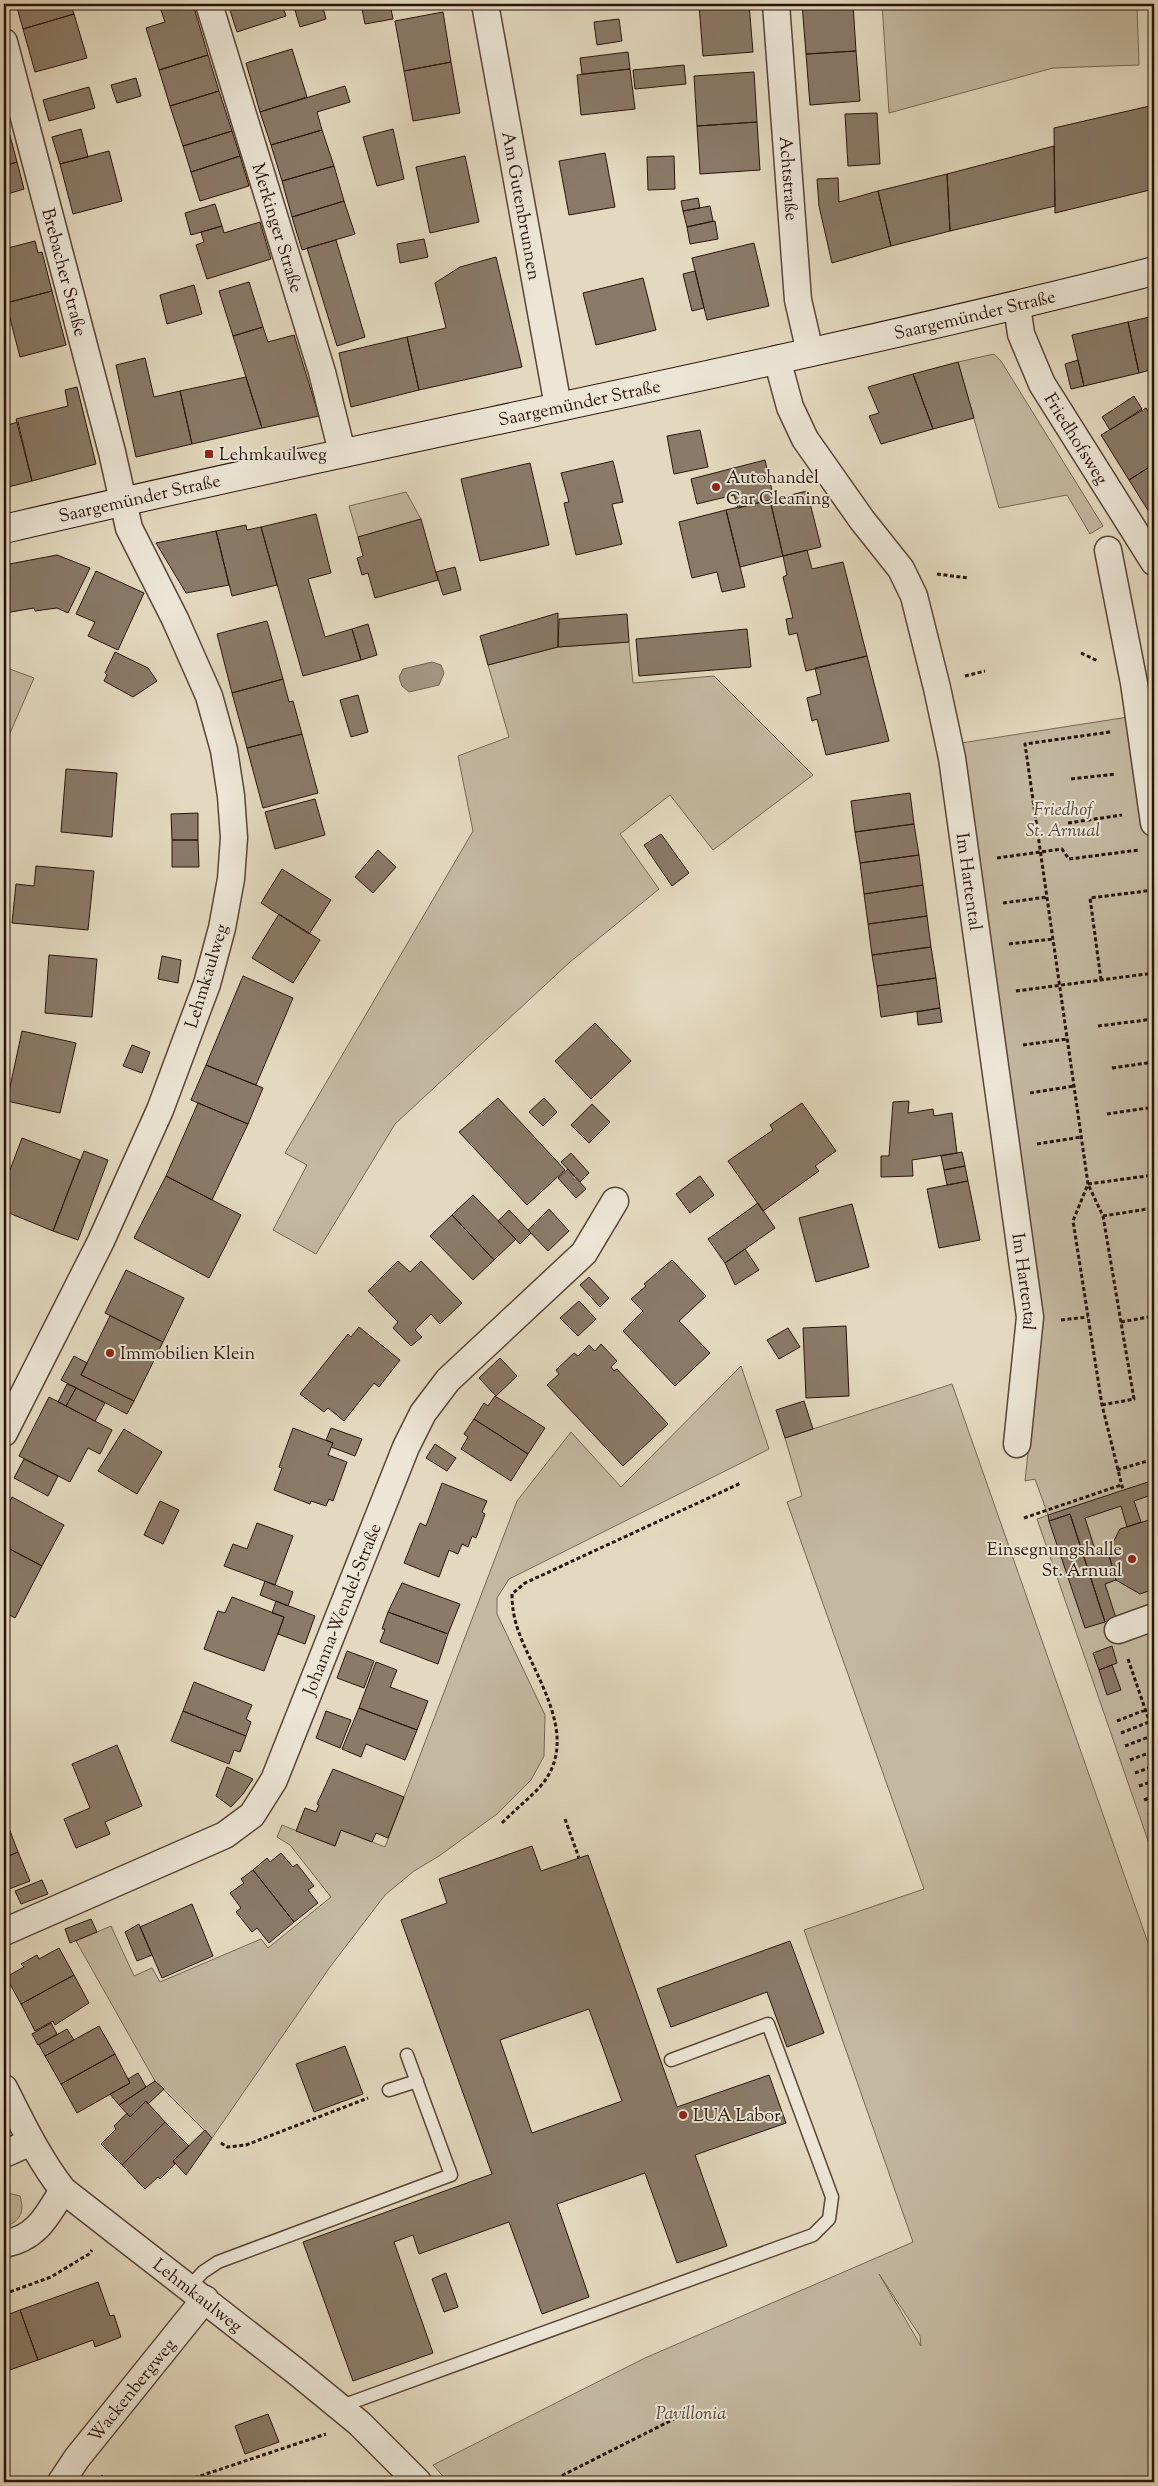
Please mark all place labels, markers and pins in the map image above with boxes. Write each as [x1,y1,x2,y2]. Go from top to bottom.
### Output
place label: Lehmkaulweg [219,443,327,469]
marker: Lehmkaulweg [203,448,215,460]
place label: Autohandel Car Cleaning [726,466,830,513]
marker: Autohandel Car Cleaning [710,481,722,493]
place label: Immobilien Klein [120,1342,255,1368]
marker: Immobilien Klein [104,1347,116,1359]
place label: Einsegnungshalle St. Arnual [987,1538,1122,1585]
marker: Einsegnungshalle St. Arnual [1126,1553,1138,1565]
place label: LUA Labor [693,2104,781,2130]
marker: LUA Labor [677,2109,689,2121]

